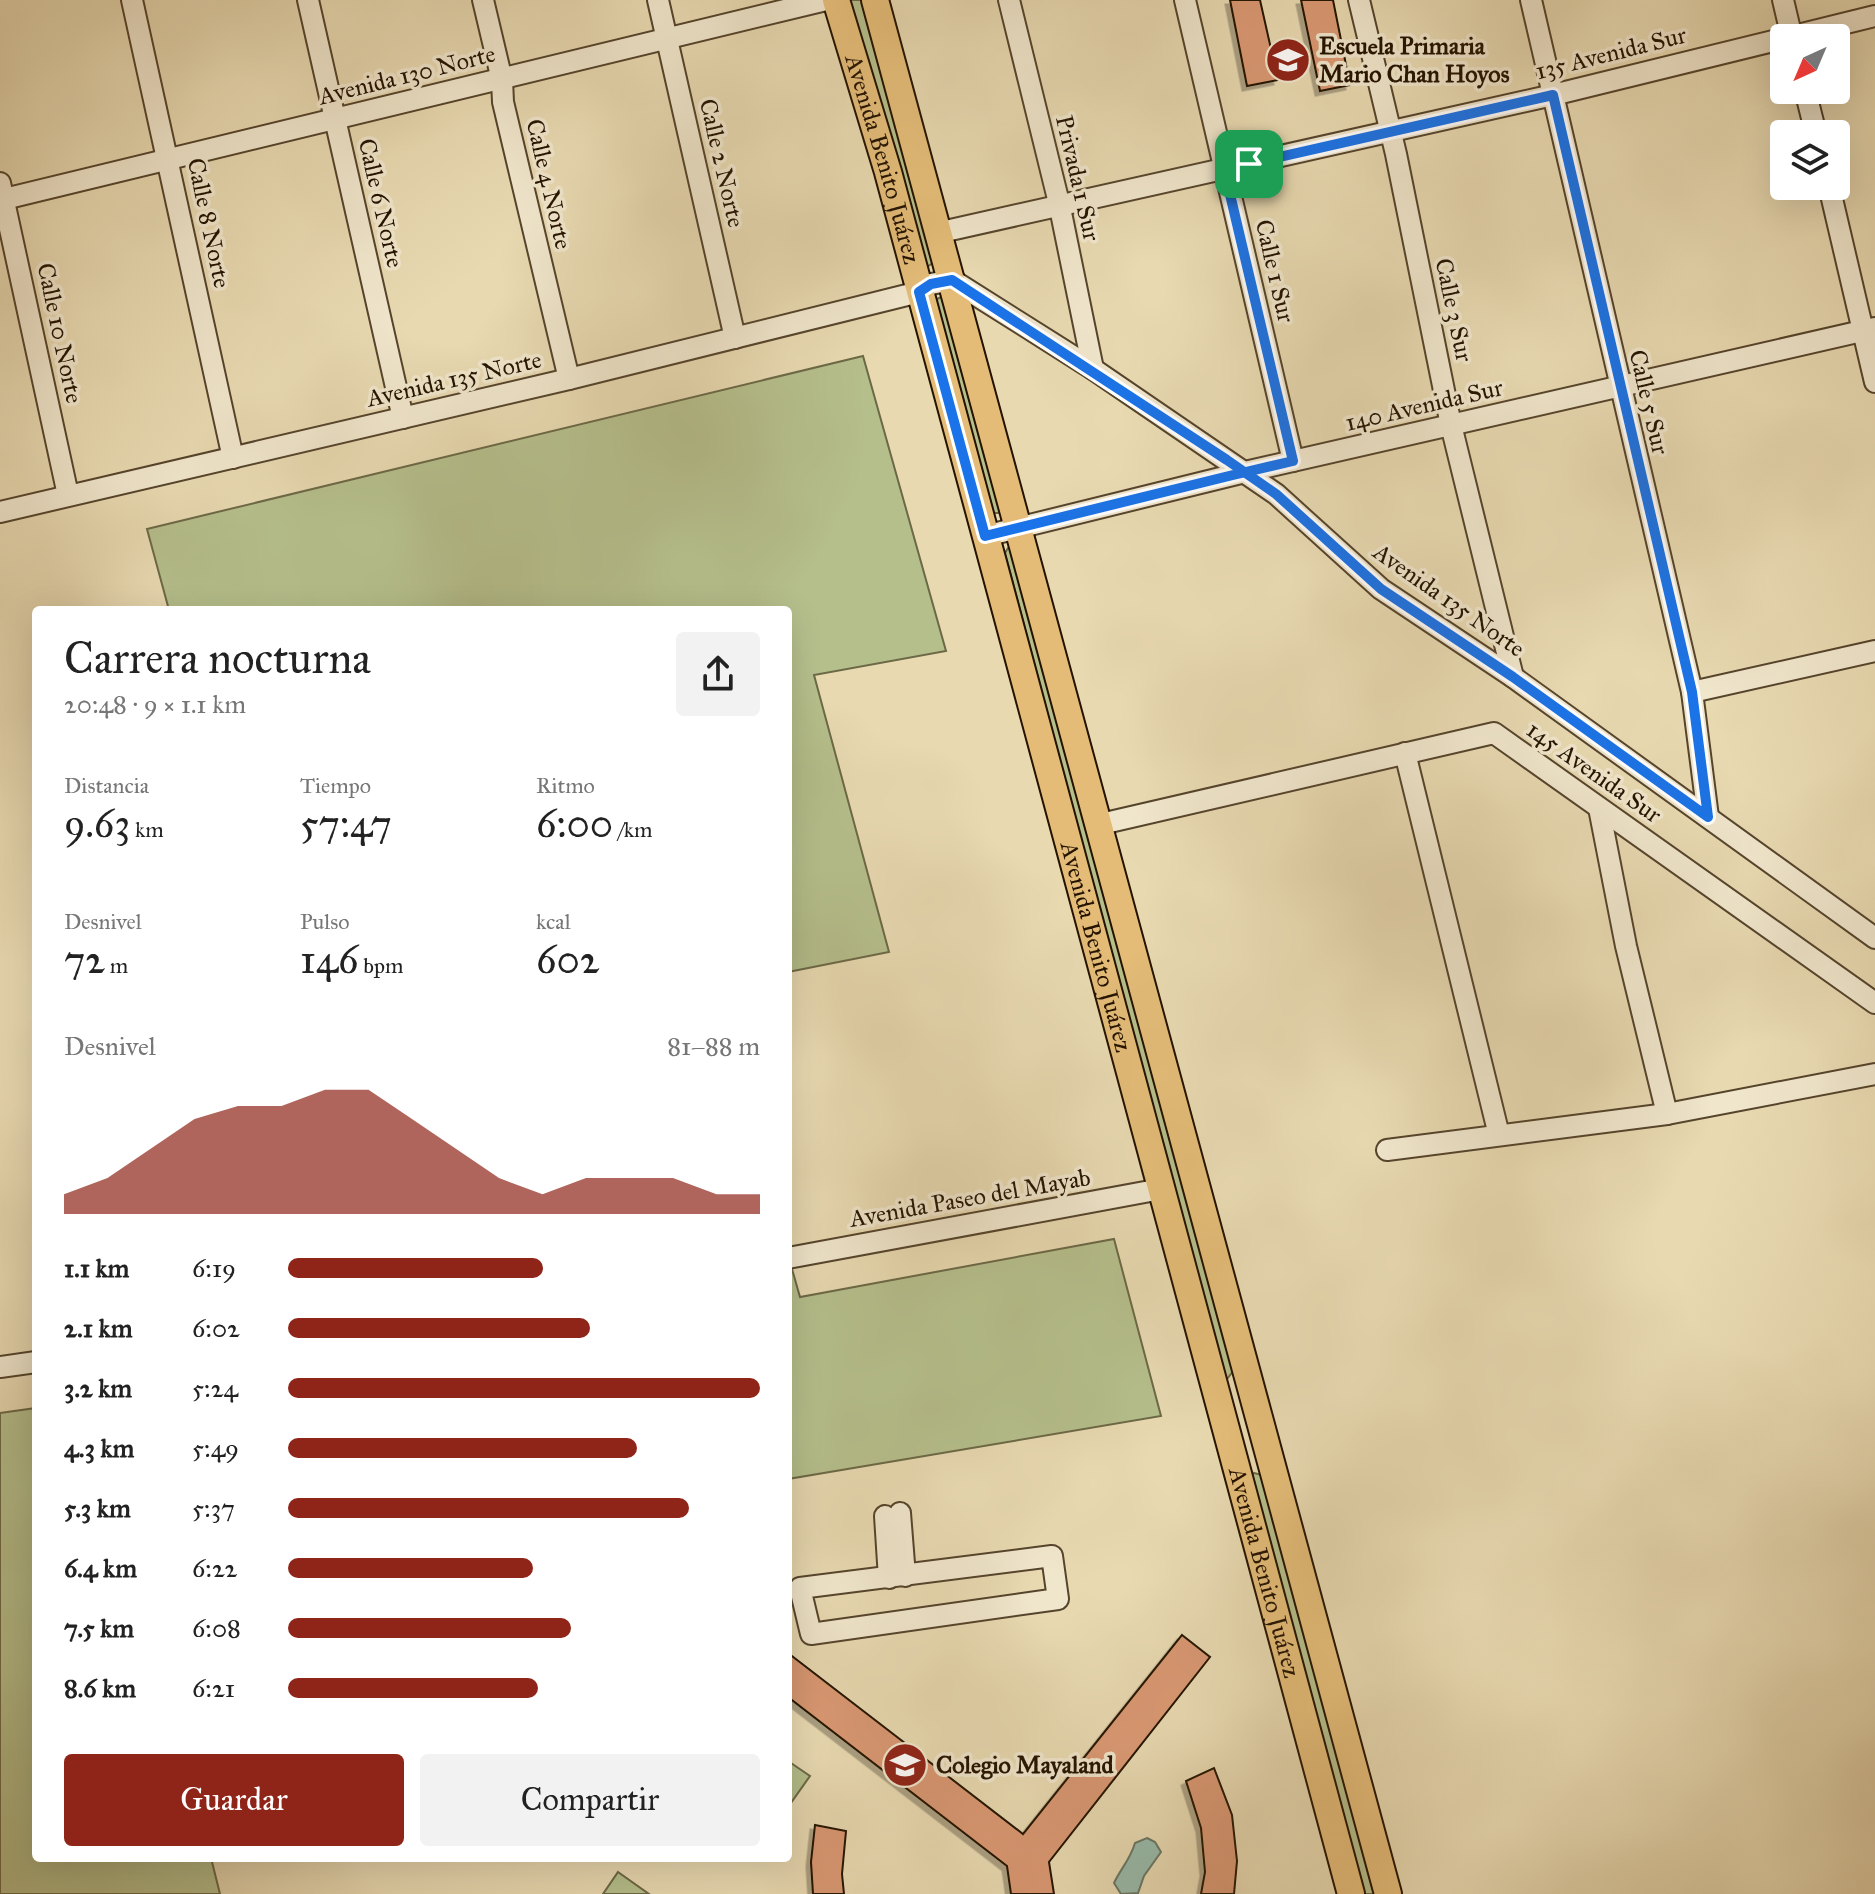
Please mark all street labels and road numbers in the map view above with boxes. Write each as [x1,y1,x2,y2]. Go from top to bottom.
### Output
street label: 135 Avenida Sur [1533,20,1689,86]
street label: Avenida 130 Norte [315,39,498,112]
street label: Avenida Benito Juárez [838,50,927,267]
street label: Calle 2 Norte [693,96,751,230]
street label: Privada 1 Sur [1049,112,1107,244]
street label: Calle 4 Norte [519,116,579,252]
street label: Calle 6 Norte [352,135,410,271]
street label: Calle 8 Norte [181,155,237,291]
street label: Calle 1 Sur [1249,217,1301,325]
street label: Calle 3 Sur [1428,256,1480,364]
street label: Calle 10 Norte [30,260,90,406]
street label: Avenida 135 Norte [363,344,544,414]
street label: Calle 5 Sur [1622,347,1676,457]
street label: 140 Avenida Sur [1342,372,1506,438]
street label: Avenida 135 Norte [1367,536,1531,663]
street label: 145 Avenida Sur [1521,714,1667,830]
street label: Avenida Benito Juárez [1053,837,1139,1055]
street label: Avenida Paseo del Mayab [846,1162,1093,1234]
street label: Avenida Benito Juárez [1222,1463,1307,1681]

